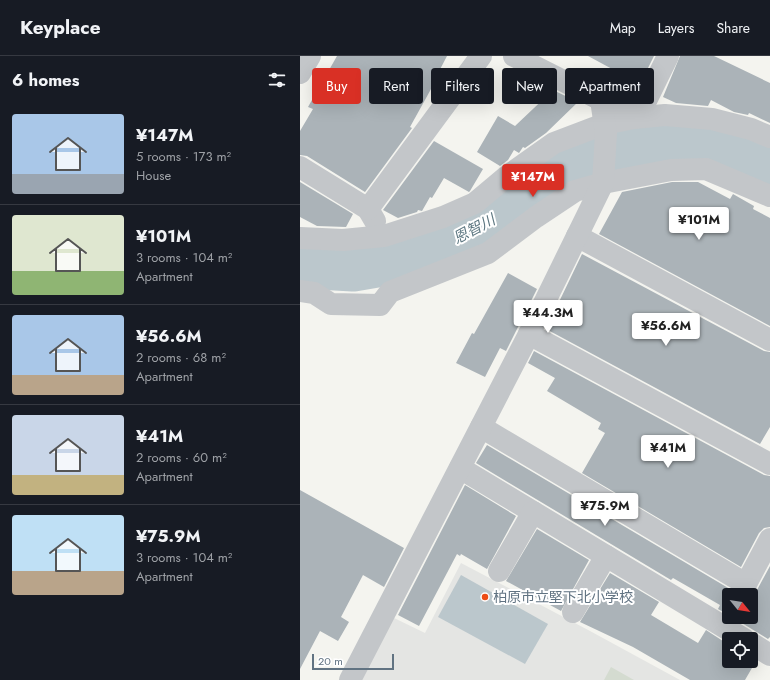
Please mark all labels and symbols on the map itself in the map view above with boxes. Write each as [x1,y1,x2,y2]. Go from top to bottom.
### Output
pin: ¥147M [505,164,561,198]
pin: ¥101M [671,207,727,241]
water label: 恩智川 [449,208,501,249]
pin: ¥44.3M [515,300,581,334]
pin: ¥56.6M [633,313,699,347]
pin: ¥41M [644,435,692,469]
pin: ¥75.9M [572,493,638,527]
place label: 柏原市立堅下北小学校 [493,587,633,607]
north arrow [722,588,758,624]
marker: 柏原市立堅下北小学校 [480,592,490,602]
scale bar [312,652,394,671]

